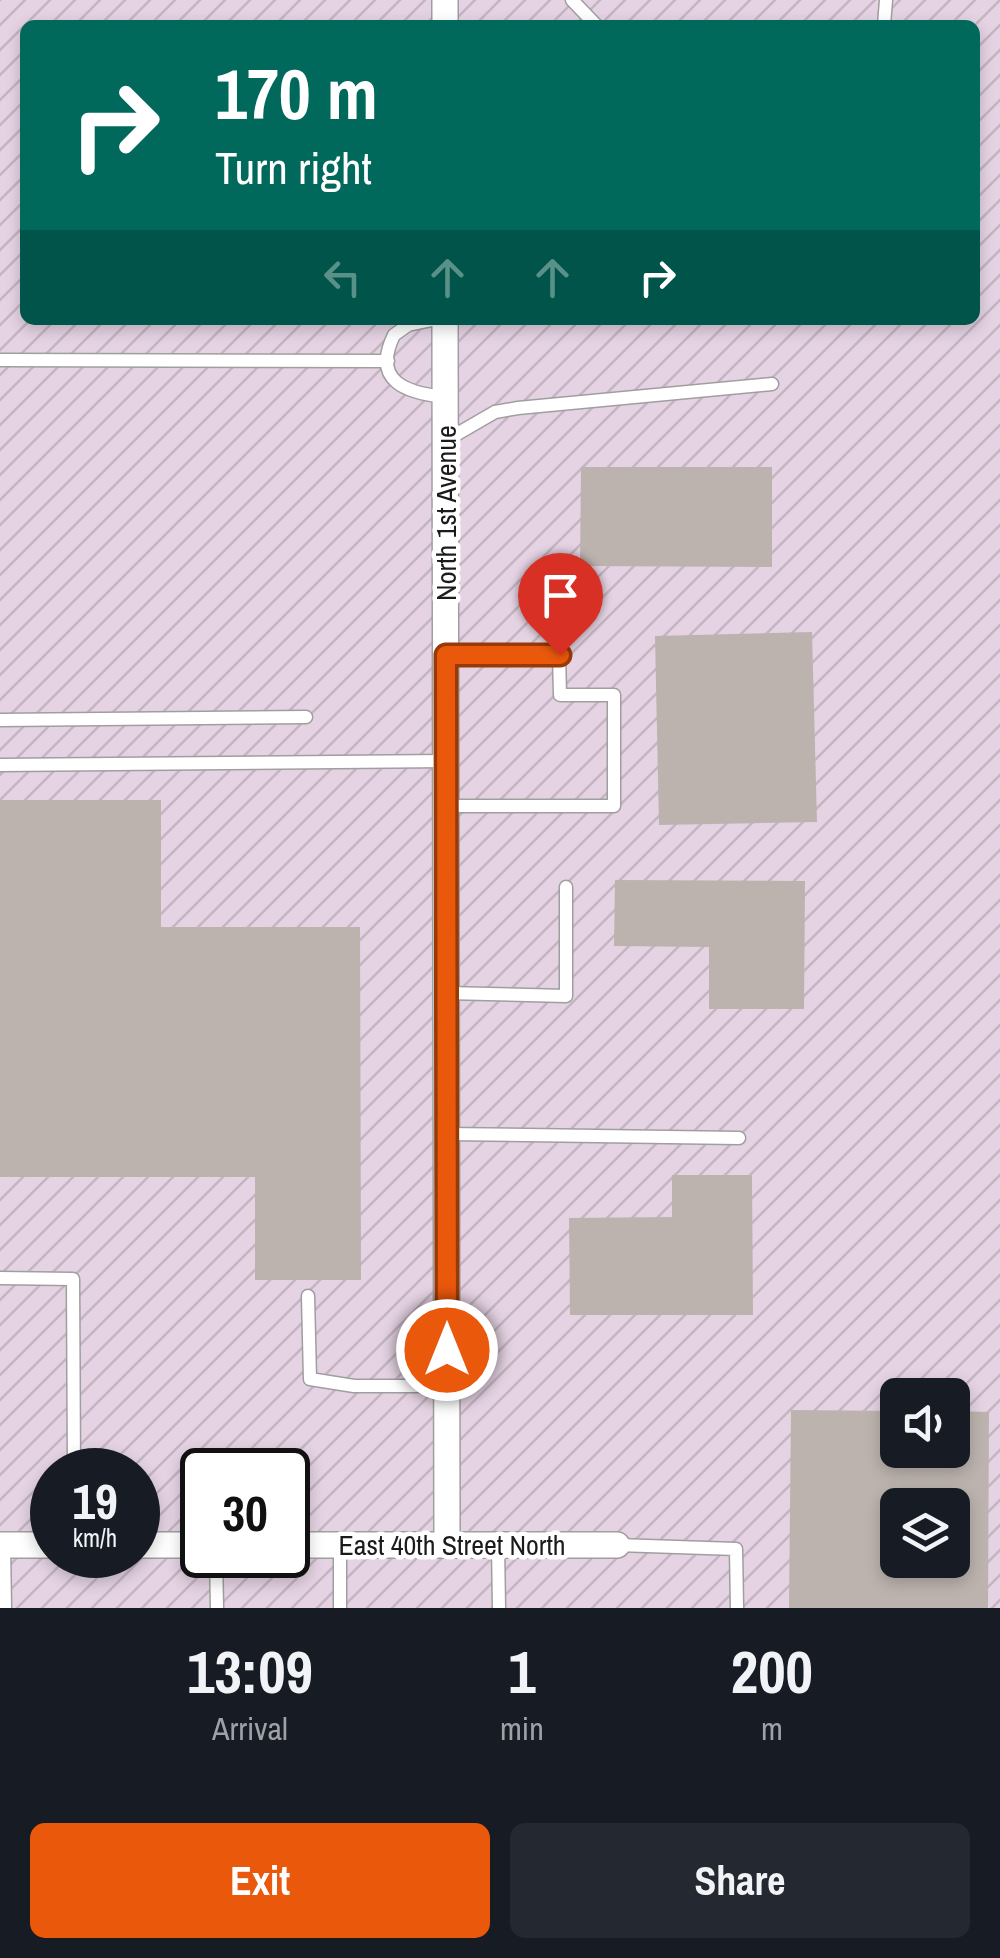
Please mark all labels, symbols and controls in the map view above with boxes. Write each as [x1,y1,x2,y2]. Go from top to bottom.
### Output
text: 170 m [215,47,378,141]
icon: right [50,60,180,190]
text: Turn right [215,137,372,198]
icon: left [315,250,370,305]
icon: ahead [420,250,475,305]
icon: ahead [525,250,580,305]
icon: right [630,250,685,305]
street label: North 1st Avenue [427,425,465,601]
pin [518,553,603,656]
icon: arrive [533,568,588,623]
position arrow [395,1298,499,1402]
map controls [880,1378,970,1578]
button: sound [880,1378,970,1468]
speed limit sign: 30 [180,1448,310,1578]
text: 19 [72,1467,118,1535]
button: layers [880,1488,970,1578]
text: km/h [73,1521,117,1555]
street label: East 40th Street North [338,1526,566,1564]
text: 13:09 [187,1631,313,1712]
text: 1 [508,1631,536,1712]
text: 200 [731,1631,813,1712]
text: Arrival [212,1707,288,1750]
text: min [500,1707,544,1750]
text: m [761,1707,783,1750]
button: Exit [30,1823,490,1938]
button: Share [510,1823,970,1938]

